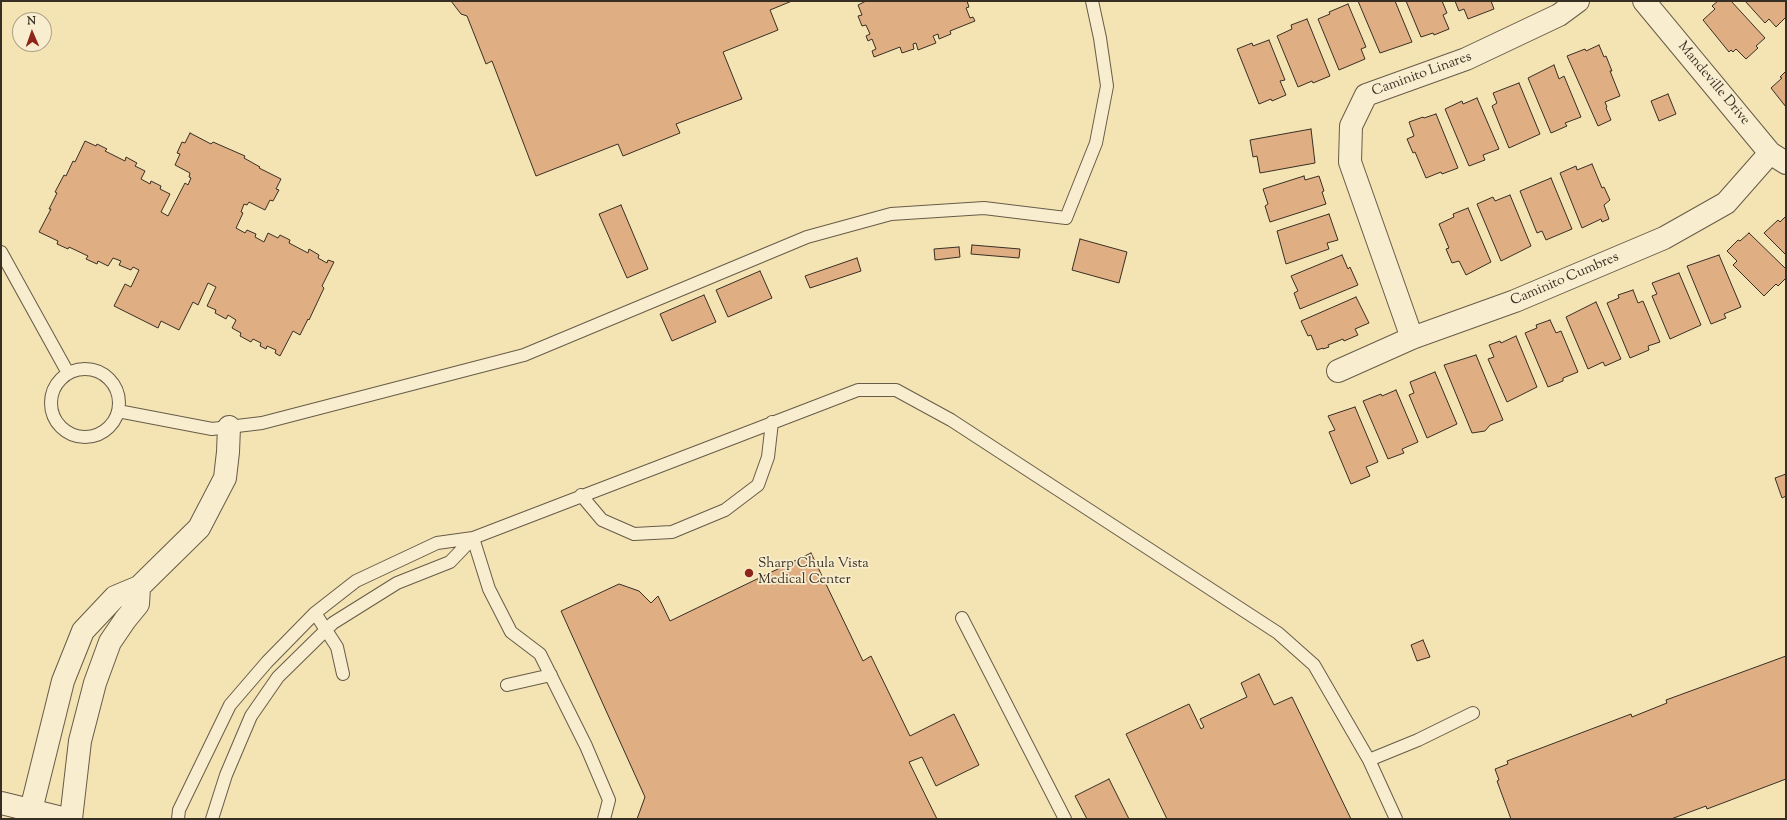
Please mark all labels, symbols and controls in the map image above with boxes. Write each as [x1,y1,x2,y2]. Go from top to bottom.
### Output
north arrow [12,12,52,52]
text: N [27,13,36,29]
street label: Mandeville Drive [1673,39,1753,129]
street label: Caminito Linares [1370,49,1474,101]
street label: Caminito Cumbres [1508,250,1622,310]
place label: Sharp Chula Vista Medical Center [758,557,869,590]
marker: Sharp Chula Vista Medical Center [743,567,755,579]

